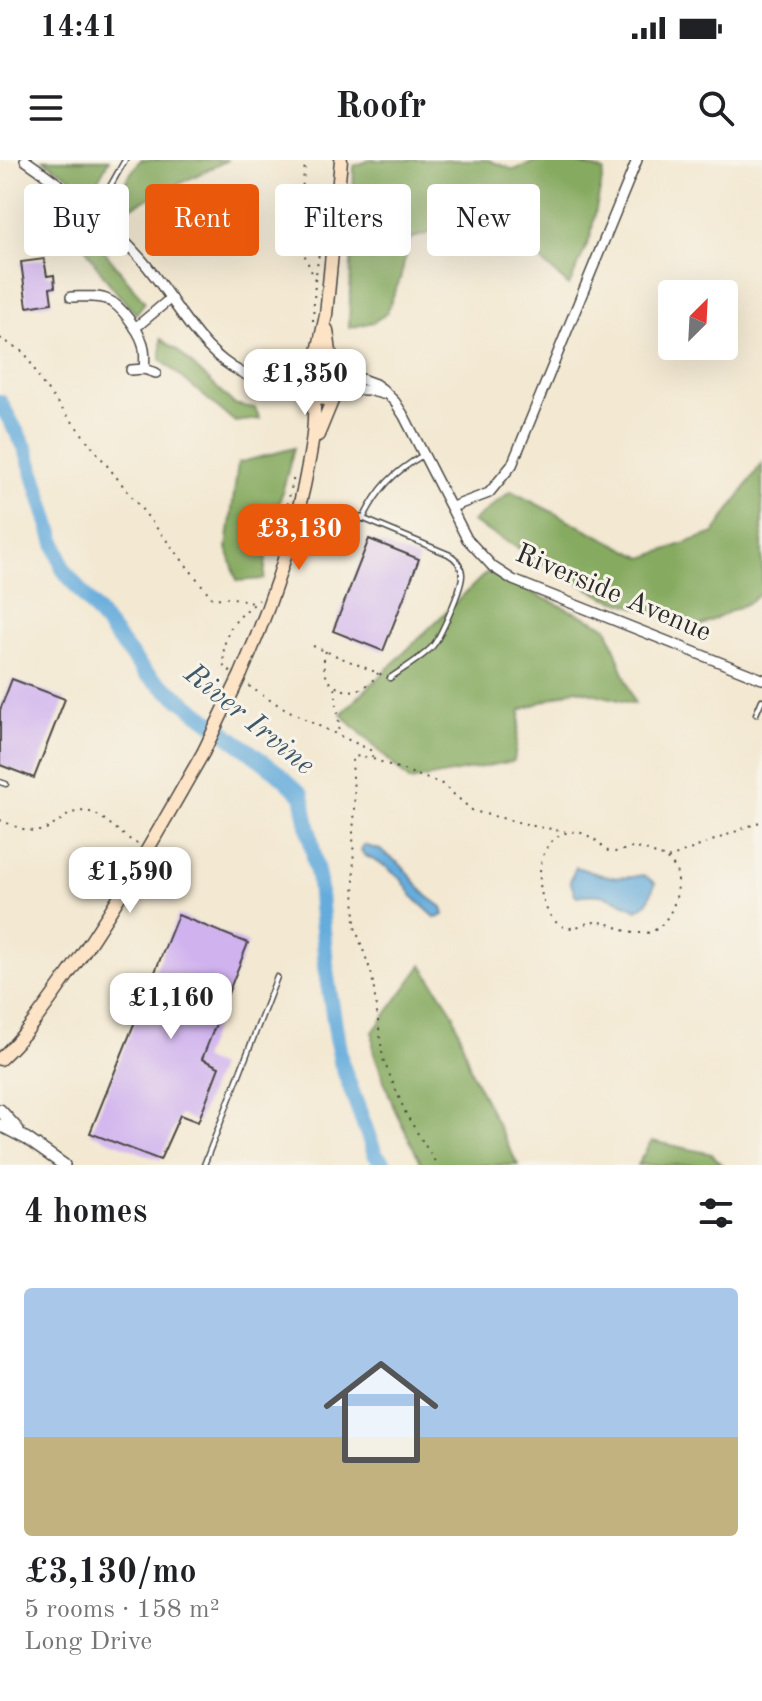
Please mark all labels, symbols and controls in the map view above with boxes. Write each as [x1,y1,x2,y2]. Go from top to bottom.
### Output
text: 14:41 [40,13,118,43]
icon: menu [24,86,68,130]
icon: search [694,86,738,130]
text: Roofr [336,90,426,126]
chip: Buy [24,184,129,256]
chip: Rent [145,184,259,256]
chip: Filters [275,184,411,256]
chip: New [427,184,540,256]
north arrow [658,280,738,360]
map controls [658,280,738,360]
pin: £1,350 [240,349,370,417]
text: £1,350 [262,362,348,388]
pin: £3,130 [234,504,364,572]
text: £3,130 [256,517,342,543]
street label: Riverside Avenue [511,540,715,648]
water label: River Irvine [177,658,320,781]
pin: £1,590 [65,847,195,915]
text: £1,590 [87,860,173,886]
pin: £1,160 [106,973,236,1041]
text: £1,160 [128,986,214,1012]
icon: filters [694,1191,738,1235]
text: 4 homes [24,1196,147,1230]
icon: home [309,1340,453,1484]
text: £3,130/mo [24,1556,197,1590]
text: 5 rooms · 158 m² [24,1597,220,1623]
text: Long Drive [24,1629,152,1655]

